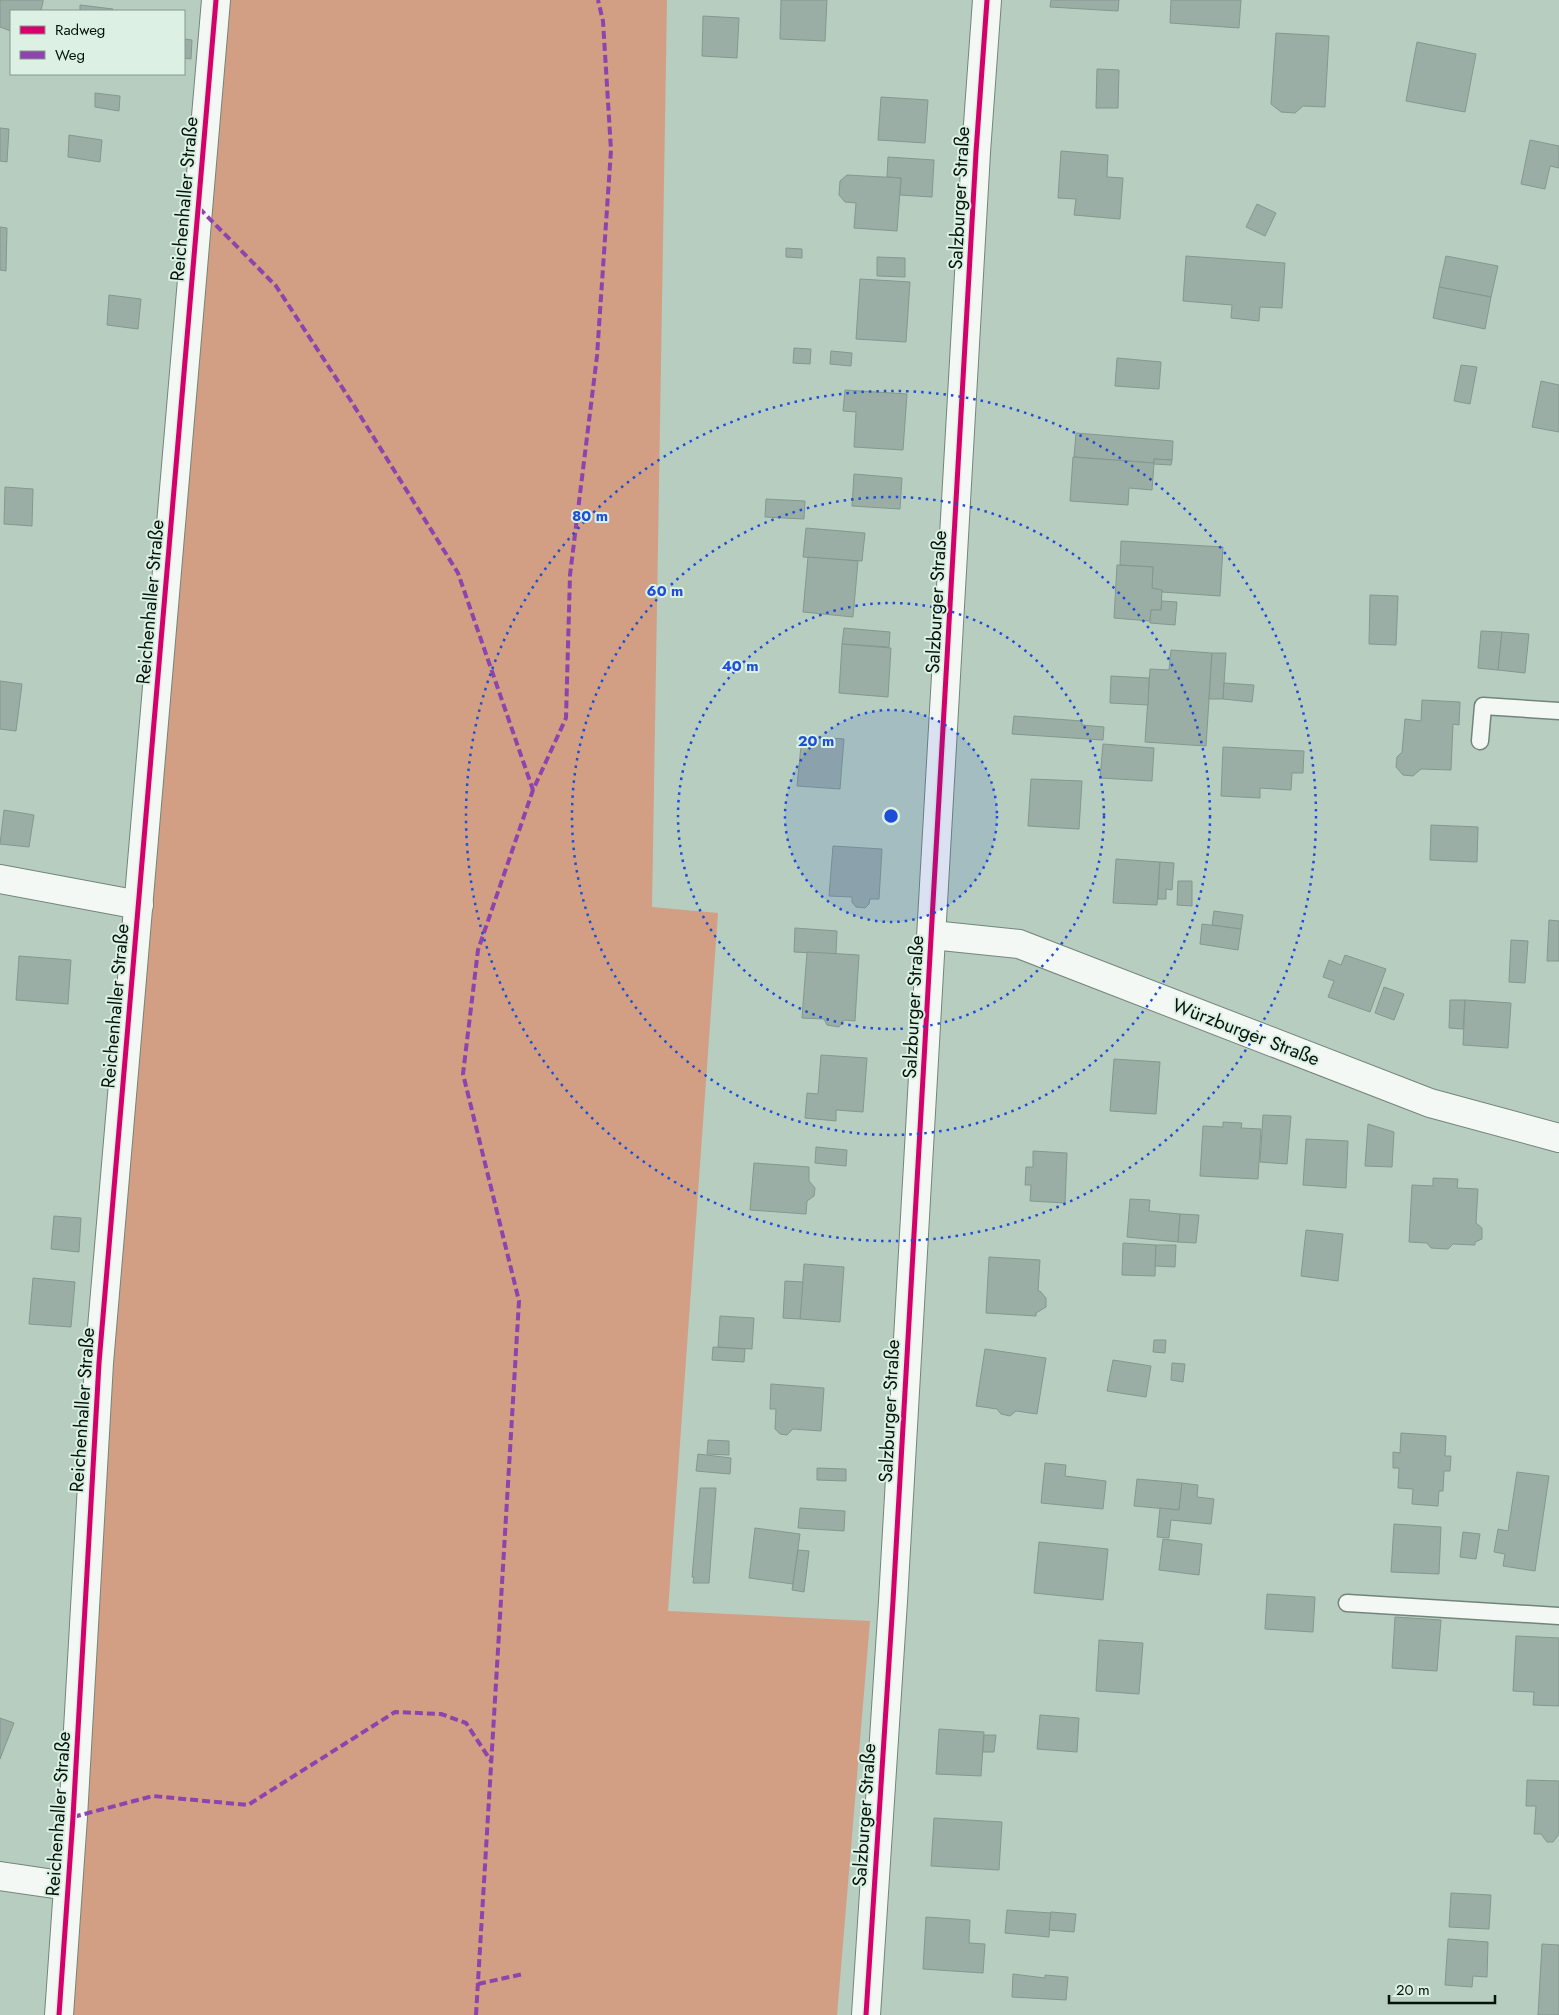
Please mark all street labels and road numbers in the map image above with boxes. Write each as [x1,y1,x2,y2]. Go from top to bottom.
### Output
street label: Reichenhaller Straße [163,115,205,282]
street label: Salzburger Straße [942,125,976,270]
street label: Reichenhaller Straße [129,518,171,685]
street label: Salzburger Straße [919,529,953,674]
street label: Reichenhaller Straße [94,922,136,1089]
street label: Salzburger Straße [896,934,930,1079]
street label: Würzburger Straße [1169,992,1324,1073]
street label: Reichenhaller Straße [63,1326,101,1493]
street label: Salzburger Straße [872,1338,906,1483]
street label: Reichenhaller Straße [39,1730,77,1897]
street label: Salzburger Straße [846,1742,882,1888]

